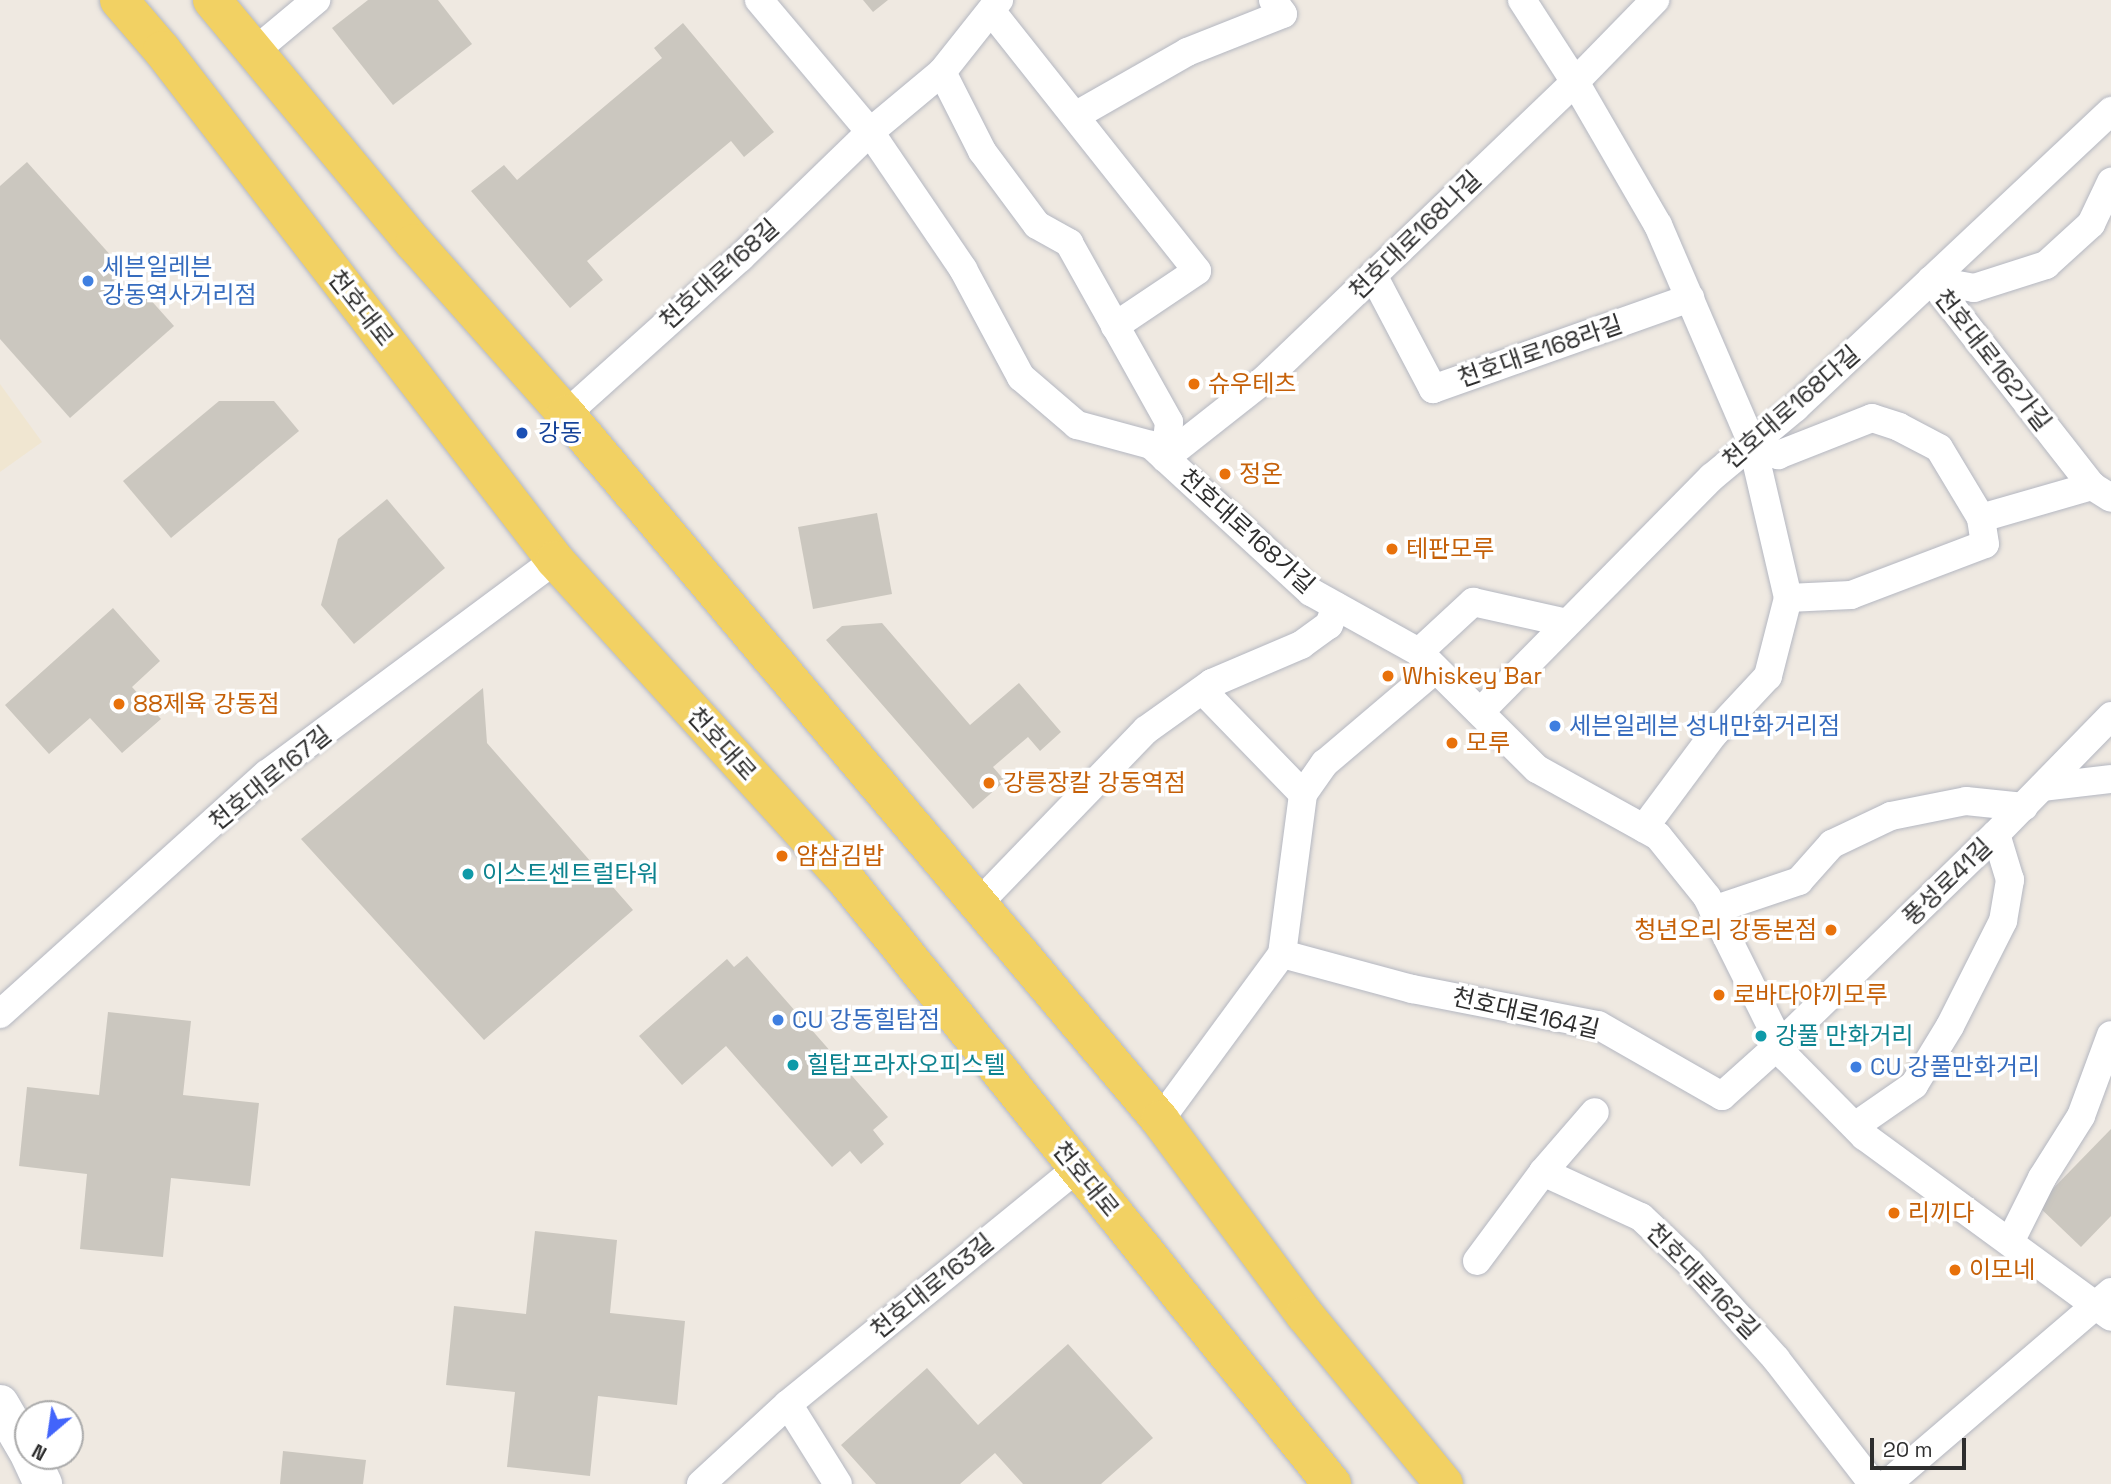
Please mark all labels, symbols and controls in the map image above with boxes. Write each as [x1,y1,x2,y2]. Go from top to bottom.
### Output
street label: 천호대로168나길 [1343,165,1487,305]
street label: 천호대로168길 [654,213,784,335]
place label: 세븐일레븐 강동역사거리점 [102,253,257,309]
street label: 천호대로 [322,264,400,352]
marker: 세븐일레븐 강동역사거리점 [80,273,96,289]
street label: 천호대로162가길 [1929,284,2057,436]
street label: 천호대로168라길 [1454,309,1626,393]
street label: 천호대로168다길 [1717,340,1865,474]
place label: 슈우테츠 [1208,370,1296,398]
marker: 슈우테츠 [1186,376,1202,392]
place label: 강동 [538,419,582,447]
marker: 강동 [512,423,532,443]
place label: 정온 [1239,460,1283,488]
street label: 천호대로168가길 [1173,463,1321,599]
marker: 정온 [1217,466,1233,482]
place label: 테판모루 [1406,535,1494,563]
marker: 테판모루 [1384,541,1400,557]
place label: Whiskey Bar [1402,662,1542,690]
marker: Whiskey Bar [1380,668,1396,684]
place label: 88제육 강동점 [133,690,279,718]
marker: 88제육 강동점 [111,696,127,712]
street label: 천호대로 [682,702,762,786]
place label: 세븐일레븐 성내만화거리점 [1569,712,1840,740]
marker: 세븐일레븐 성내만화거리점 [1547,718,1563,734]
street label: 천호대로167길 [203,720,337,836]
place label: 모루 [1466,729,1510,757]
marker: 모루 [1444,735,1460,751]
place label: 강릉장칼 강동역점 [1003,769,1186,797]
marker: 강릉장칼 강동역점 [981,775,997,791]
street label: 풍성로41길 [1896,832,1998,932]
place label: 얌삼김밥 [796,842,884,870]
marker: 얌삼김밥 [774,848,790,864]
place label: 이스트센트럴타워 [482,860,659,888]
marker: 이스트센트럴타워 [460,866,476,882]
place label: 청년오리 강동본점 [1634,916,1817,944]
marker: 청년오리 강동본점 [1823,922,1839,938]
place label: 로바다야끼모루 [1733,981,1888,1009]
street label: 천호대로164길 [1450,982,1602,1044]
marker: 로바다야끼모루 [1711,987,1727,1003]
place label: CU 강동힐탑점 [792,1006,940,1034]
marker: CU 강동힐탑점 [770,1012,786,1028]
place label: 강풀 만화거리 [1775,1022,1914,1050]
marker: 강풀 만화거리 [1753,1028,1769,1044]
place label: 힐탑프라자오피스텔 [807,1051,1006,1079]
place label: CU 강풀만화거리 [1870,1053,2040,1081]
marker: 힐탑프라자오피스텔 [785,1057,801,1073]
marker: CU 강풀만화거리 [1848,1059,1864,1075]
street label: 천호대로 [1047,1136,1125,1222]
place label: 리끼다 [1908,1199,1974,1227]
marker: 리끼다 [1886,1205,1902,1221]
street label: 천호대로162길 [1641,1217,1765,1345]
street label: 천호대로163길 [865,1228,999,1344]
place label: 이모네 [1969,1256,2035,1284]
marker: 이모네 [1947,1262,1963,1278]
north arrow [14,1400,84,1470]
scale bar [1873,1424,1969,1468]
text: 20 m [1883,1436,1933,1463]
text: N [28,1438,51,1466]

